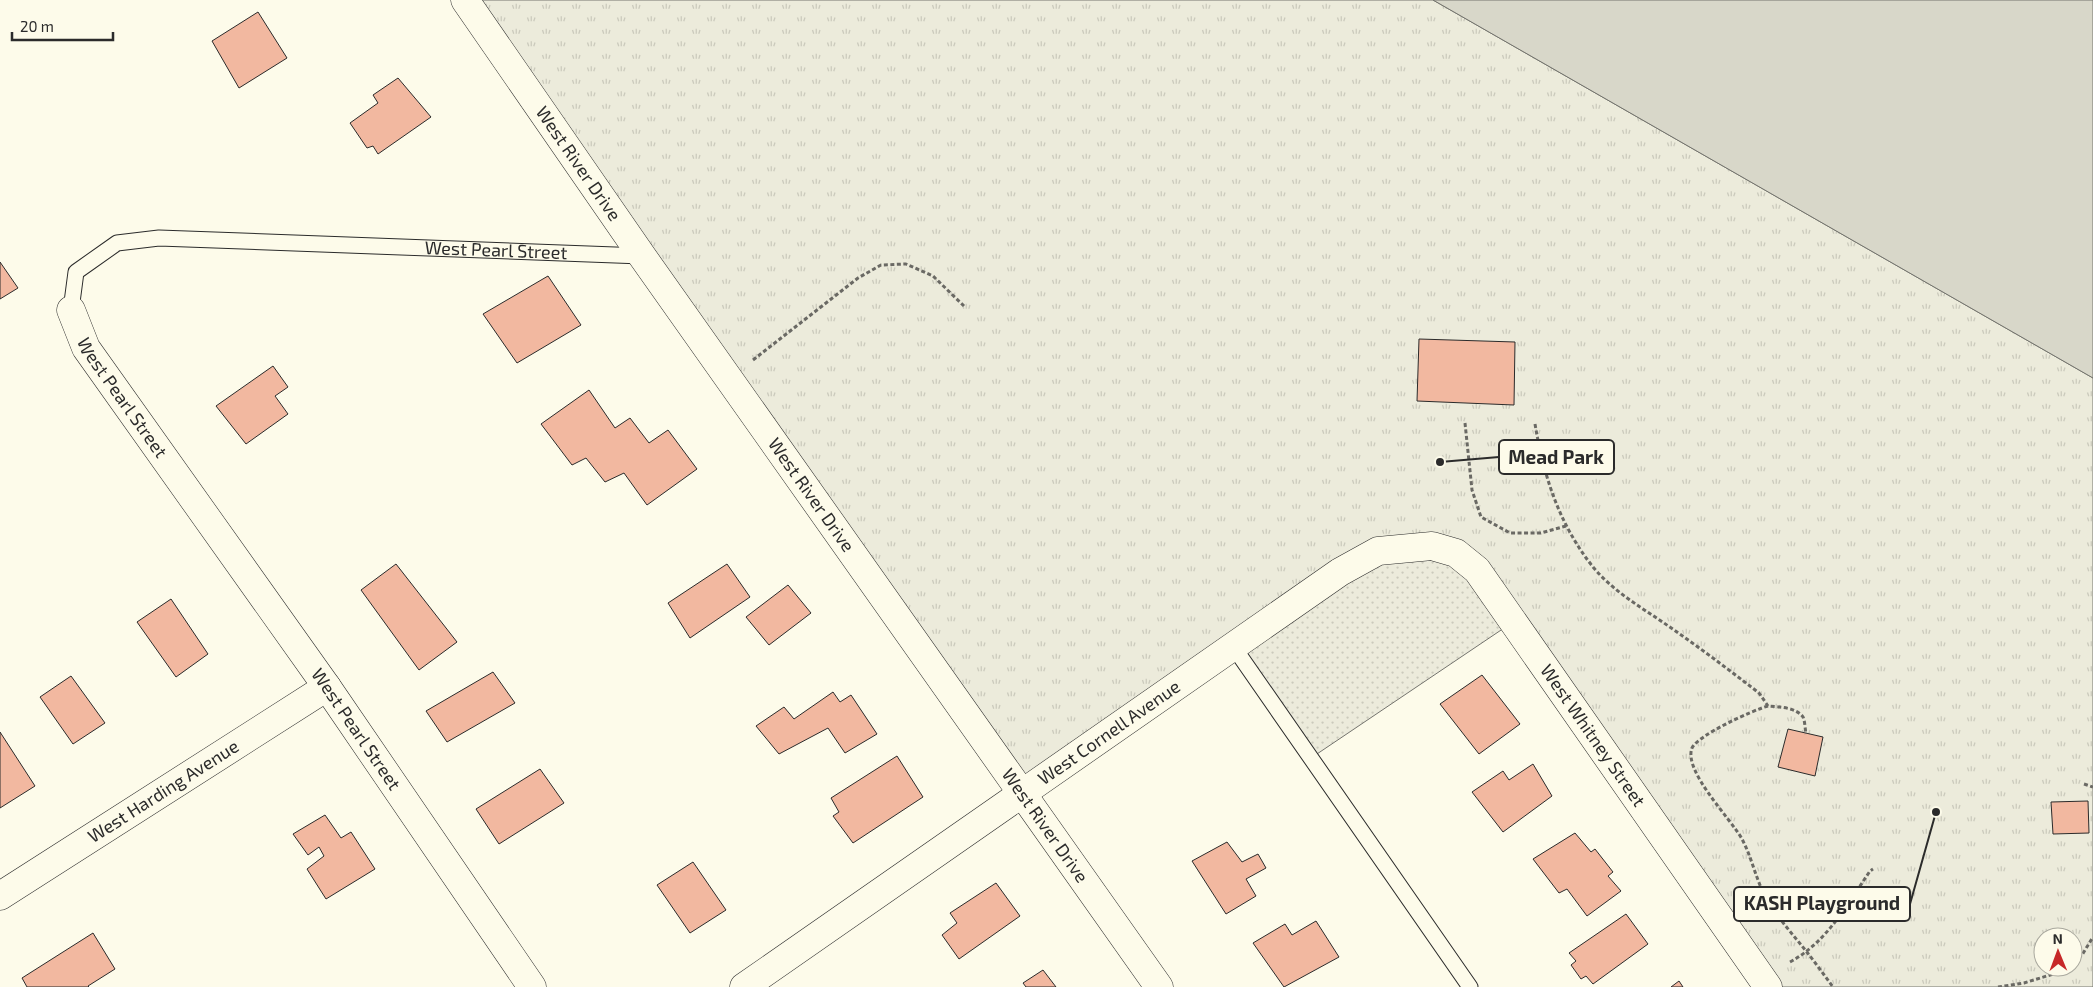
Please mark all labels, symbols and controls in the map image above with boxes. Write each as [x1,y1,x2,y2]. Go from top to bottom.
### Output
scale bar [12,10,114,42]
text: 20 m [20,17,54,35]
street label: West River Drive [532,101,626,225]
street label: West Pearl Street [424,236,568,263]
street label: West Pearl Street [73,334,173,462]
street label: West River Drive [764,433,860,556]
callout: Mead Park [1499,440,1614,474]
text: Mead Park [1508,445,1604,468]
street label: West Whitney Street [1536,660,1651,811]
street label: West Pearl Street [307,664,406,794]
street label: West Cornell Avenue [1033,675,1184,789]
street label: West Harding Avenue [83,734,242,847]
street label: West River Drive [998,764,1094,886]
callout: KASH Playground [1734,887,1910,921]
text: KASH Playground [1744,891,1900,915]
north arrow [2033,927,2083,977]
text: N [2053,930,2063,947]

